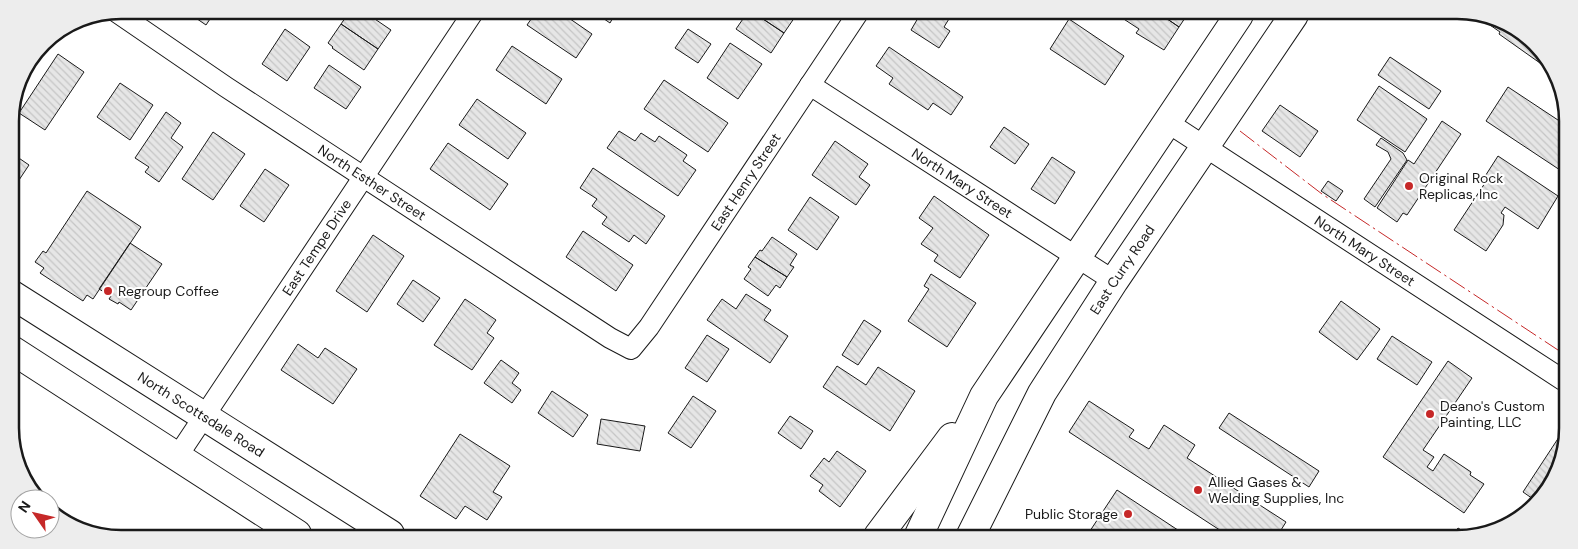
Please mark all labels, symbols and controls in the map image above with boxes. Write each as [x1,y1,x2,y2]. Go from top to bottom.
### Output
street label: East Henry Street [707,129,785,234]
street label: North Esther Street [315,141,429,224]
street label: North Mary Street [908,144,1016,222]
place label: Original Rock Replicas, Inc [1419,169,1503,203]
marker: Original Rock Replicas, Inc [1403,180,1415,192]
street label: East Tempe Drive [278,196,355,299]
street label: North Mary Street [1311,212,1418,290]
street label: East Curry Road [1086,221,1158,318]
place label: Regroup Coffee [118,282,219,300]
marker: Regroup Coffee [102,285,114,297]
street label: North Scottsdale Road [134,368,268,461]
place label: Deano's Custom Painting, LLC [1440,397,1545,431]
marker: Deano's Custom Painting, LLC [1424,408,1436,420]
place label: Allied Gases & Welding Supplies, Inc [1208,473,1344,507]
marker: Allied Gases & Welding Supplies, Inc [1192,484,1204,496]
north arrow [10,489,60,539]
text: N [14,497,35,516]
place label: Public Storage [1025,505,1118,523]
marker: Public Storage [1122,508,1134,520]

